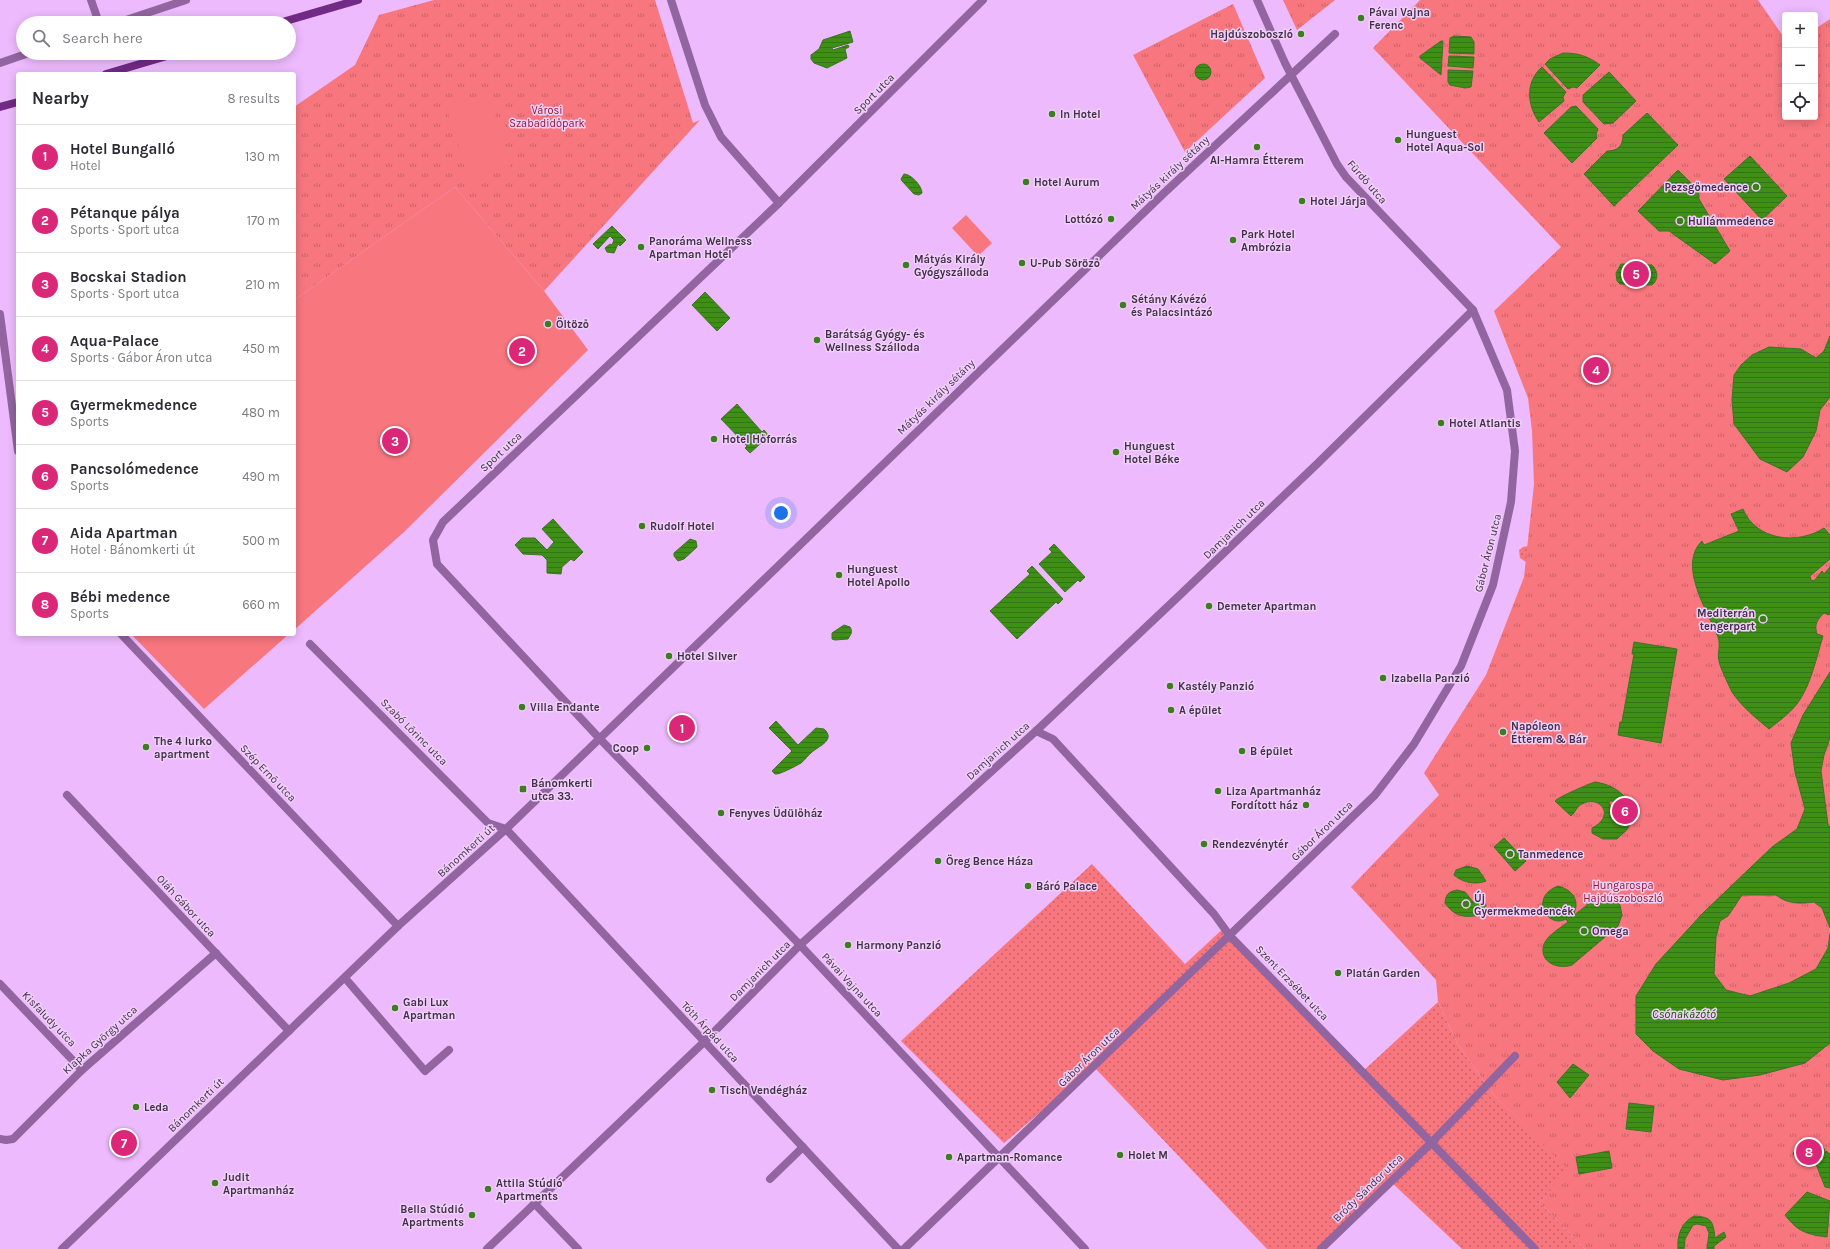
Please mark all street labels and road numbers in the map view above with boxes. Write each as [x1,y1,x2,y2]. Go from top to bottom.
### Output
street label: Sport utca [851,71,897,117]
street label: Mátyás király sétány [1128,133,1212,213]
street label: Fürdő utca [1344,157,1390,207]
street label: Mátyás király sétány [895,357,977,437]
street label: Sport utca [477,429,525,475]
street label: Damjanich utca [1201,496,1267,562]
street label: Gábor Áron utca [1470,512,1504,594]
street label: Szabó Lőrinc utca [378,696,450,768]
street label: Damjanich utca [964,719,1032,783]
street label: Szép Ernő utca [237,742,299,804]
street label: Gábor Áron utca [1287,797,1355,864]
street label: Bánomkerti út [435,822,497,880]
street label: Oláh Gábor utca [154,872,218,940]
street label: Damjanich utca [727,938,793,1004]
street label: Szent Erzsébet utca [1253,943,1331,1023]
street label: Pávai Vajna utca [819,950,885,1020]
street label: Kisfaludy utca [19,989,79,1049]
street label: Tóth Árpád utca [678,998,743,1065]
street label: Klapka György utca [60,1003,140,1077]
street label: Gábor Áron utca [1054,1023,1122,1090]
street label: Bánomkerti út [165,1075,227,1135]
street label: Bródy Sándor utca [1330,1151,1406,1225]

